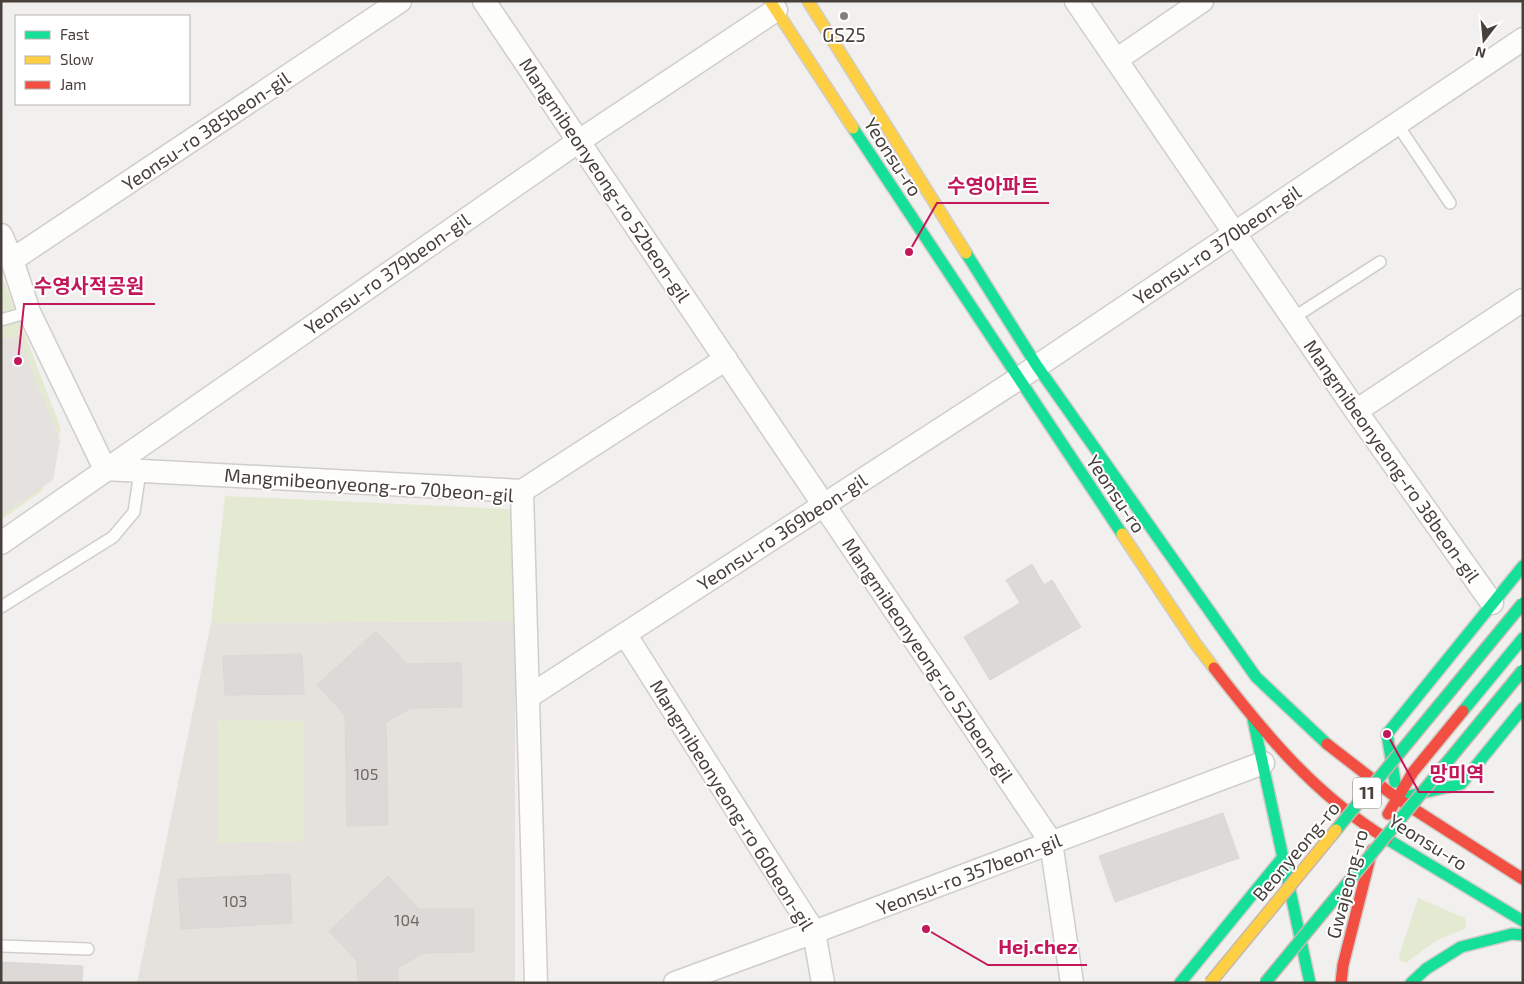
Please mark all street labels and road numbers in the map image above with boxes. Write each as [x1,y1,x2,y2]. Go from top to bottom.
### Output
street label: Mangmibeonyeong-ro 52beon-gil [515,53,696,307]
street label: Yeonsu-ro 385beon-gil [117,66,294,195]
street label: Yeonsu-ro [860,113,927,200]
street label: Yeonsu-ro 370beon-gil [1129,180,1305,309]
street label: Yeonsu-ro 379beon-gil [300,208,474,339]
street label: Mangmibeonyeong-ro 38beon-gil [1300,335,1485,587]
street label: Yeonsu-ro [1082,450,1151,537]
street label: Mangmibeonyeong-ro 70beon-gil [224,463,515,506]
street label: Yeonsu-ro 369beon-gil [693,468,871,595]
street label: Mangmibeonyeong-ro 52beon-gil [838,533,1019,787]
street label: Mangmibeonyeong-ro 60beon-gil [646,675,820,935]
road number: 11 [1353,778,1381,808]
street label: Beonyeong-ro [1247,796,1344,905]
street label: Yeonsu-ro [1385,808,1472,875]
street label: Gwajeong-ro [1321,827,1372,941]
street label: Yeonsu-ro 357beon-gil [873,828,1065,919]

